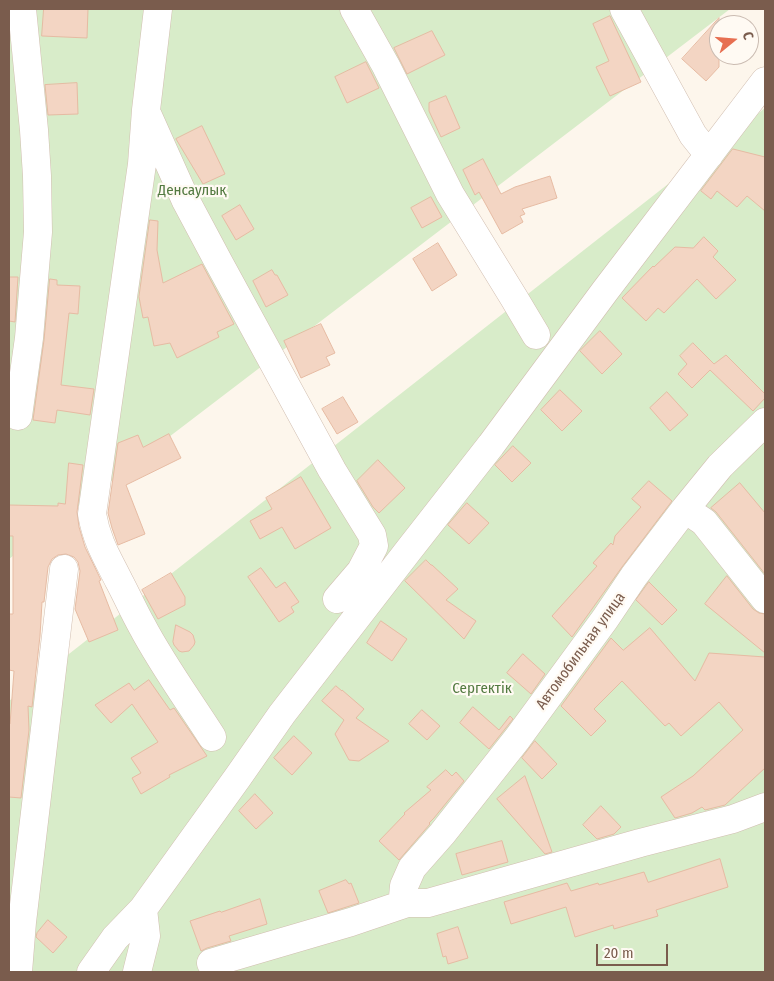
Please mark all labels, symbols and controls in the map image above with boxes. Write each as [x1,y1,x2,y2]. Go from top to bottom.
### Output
north arrow [709,15,759,65]
text: С [739,30,757,42]
park label: Денсаулық [158,182,226,200]
street label: Автомобильная улица [533,589,629,713]
park label: Сергектік [452,680,512,698]
scale bar [599,934,672,966]
text: 20 m [604,944,634,962]

